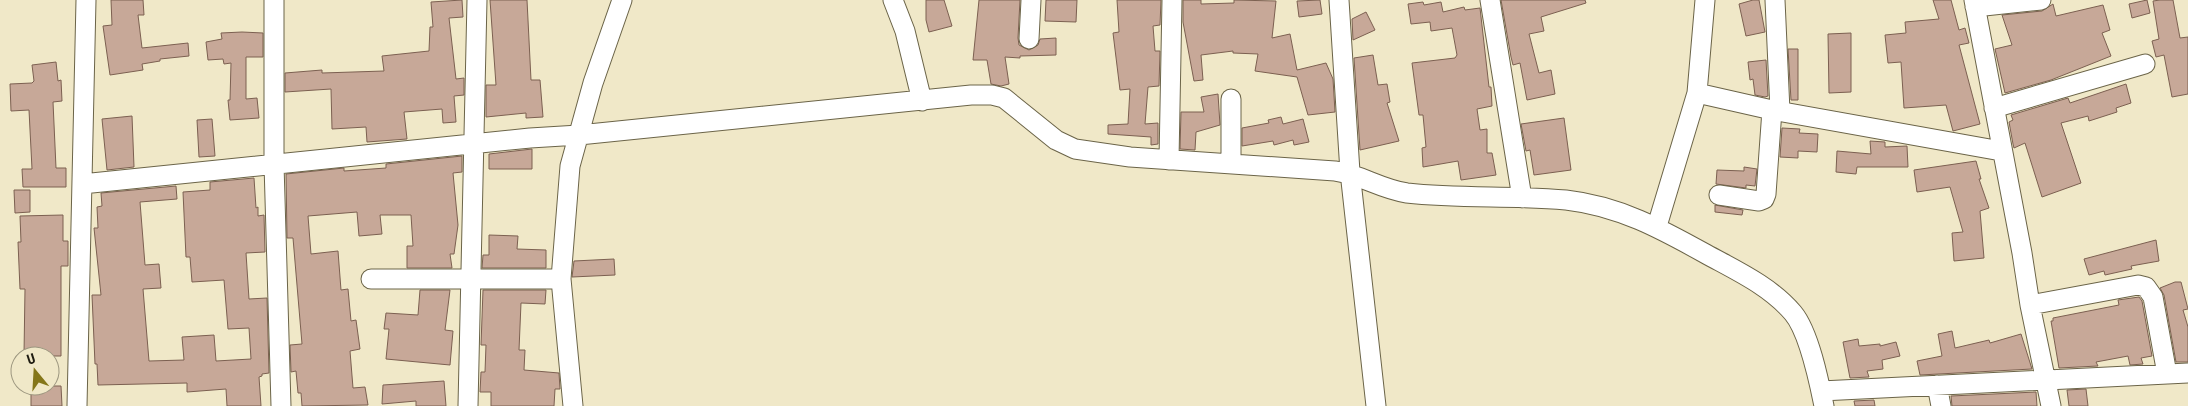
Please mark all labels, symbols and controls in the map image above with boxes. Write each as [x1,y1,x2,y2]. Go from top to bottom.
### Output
north arrow [10,346,60,396]
text: U [25,350,37,367]

